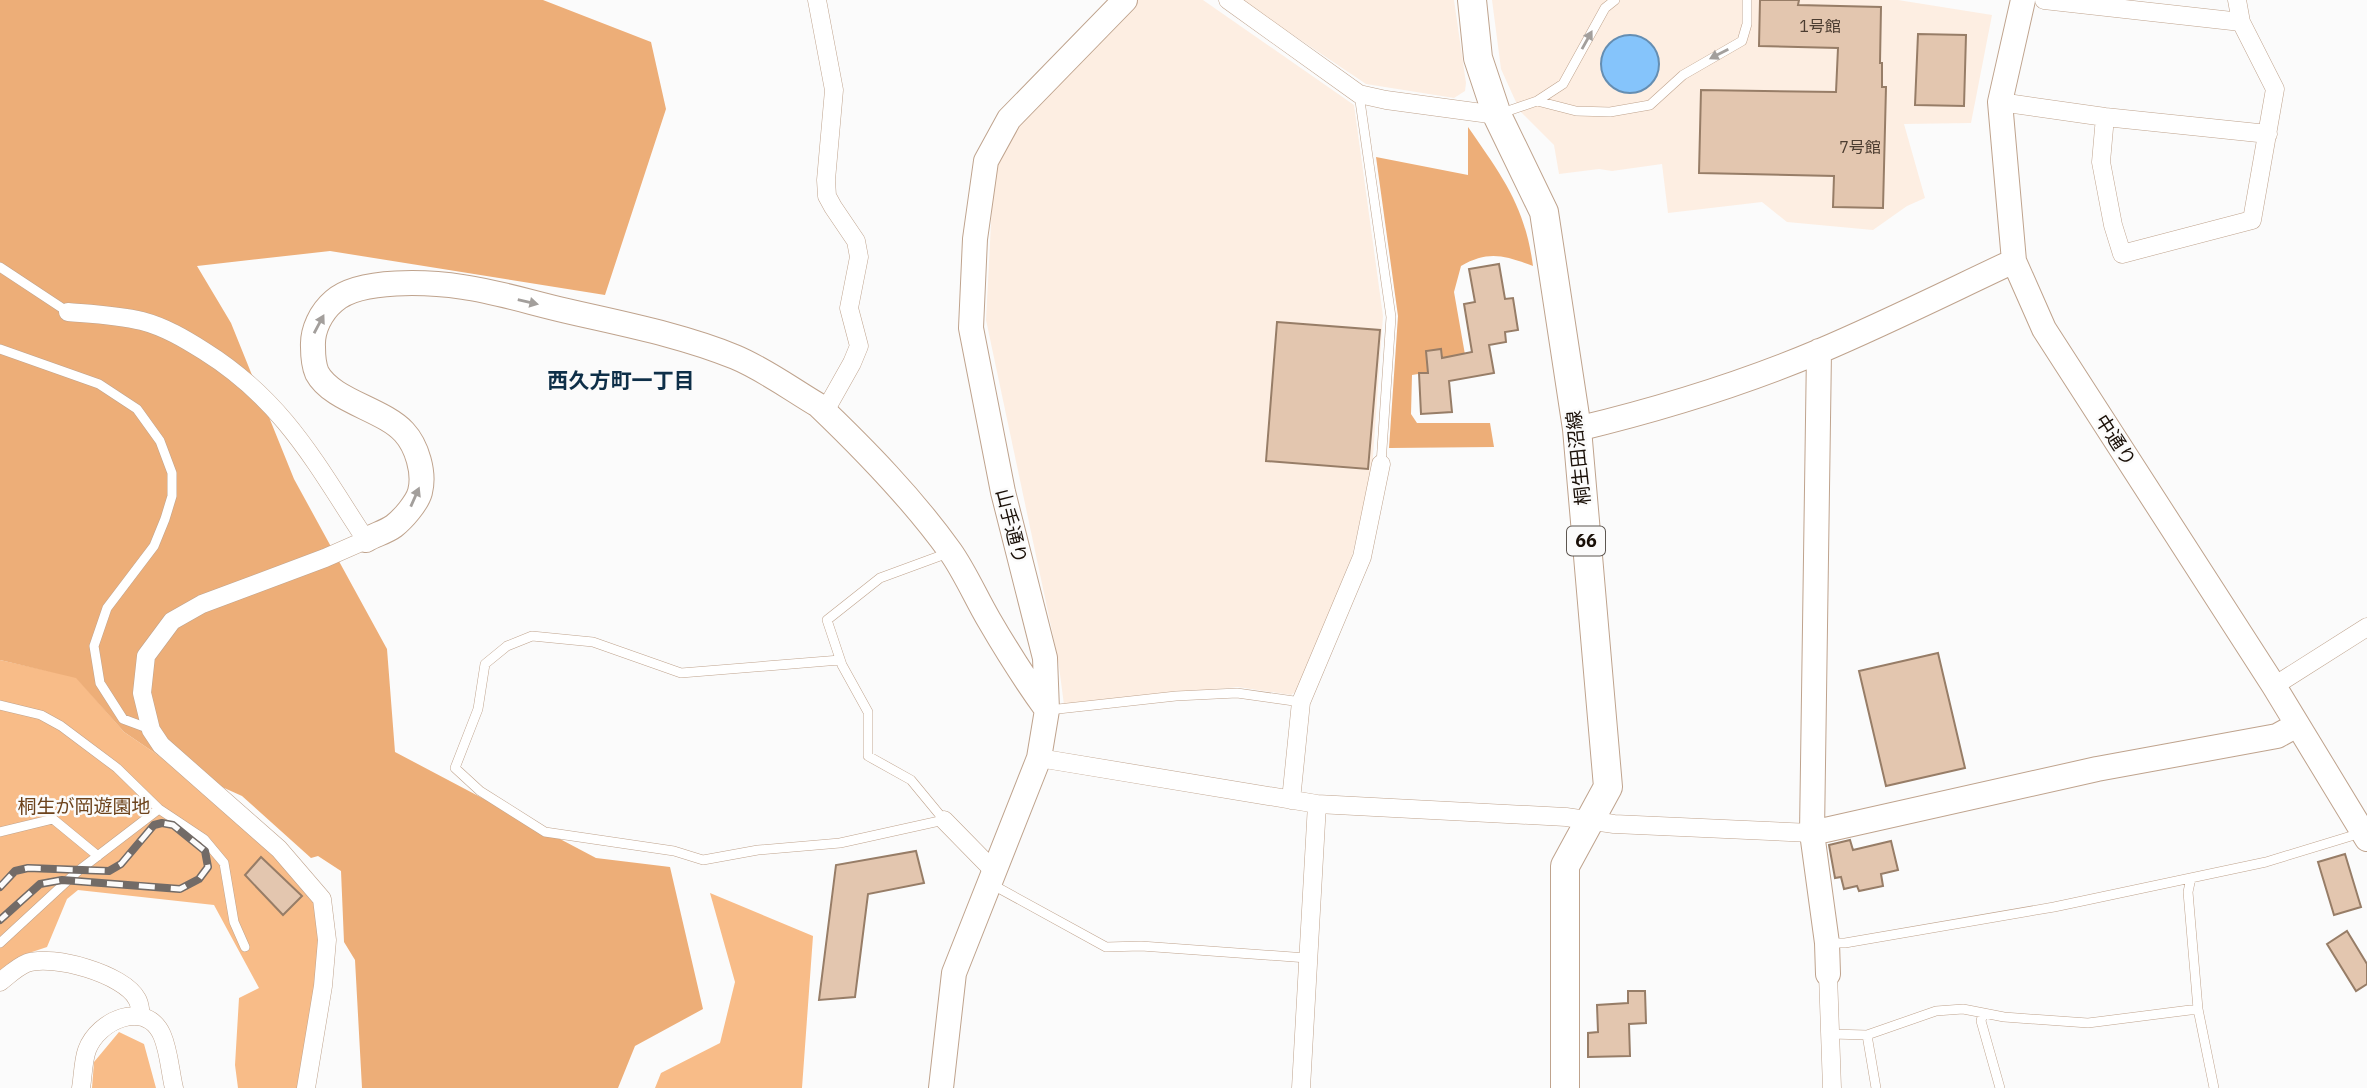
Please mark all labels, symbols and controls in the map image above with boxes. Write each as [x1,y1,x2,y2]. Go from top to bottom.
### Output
house number: 1号館 [1799,16,1841,36]
one-way arrow [1581,31,1593,50]
one-way arrow [1709,49,1729,60]
house number: 7号館 [1839,137,1881,157]
one-way arrow [517,296,539,307]
one-way arrow [313,314,325,333]
district label: 西久方町一丁目 [548,366,695,394]
street label: 桐生田沼線 [1561,409,1595,507]
street label: 中通り [2090,410,2142,470]
street label: 山手通り [991,486,1033,566]
one-way arrow [409,487,421,507]
road number: 66 [1567,526,1605,556]
park label: 桐生が岡遊園地 [17,794,151,818]

